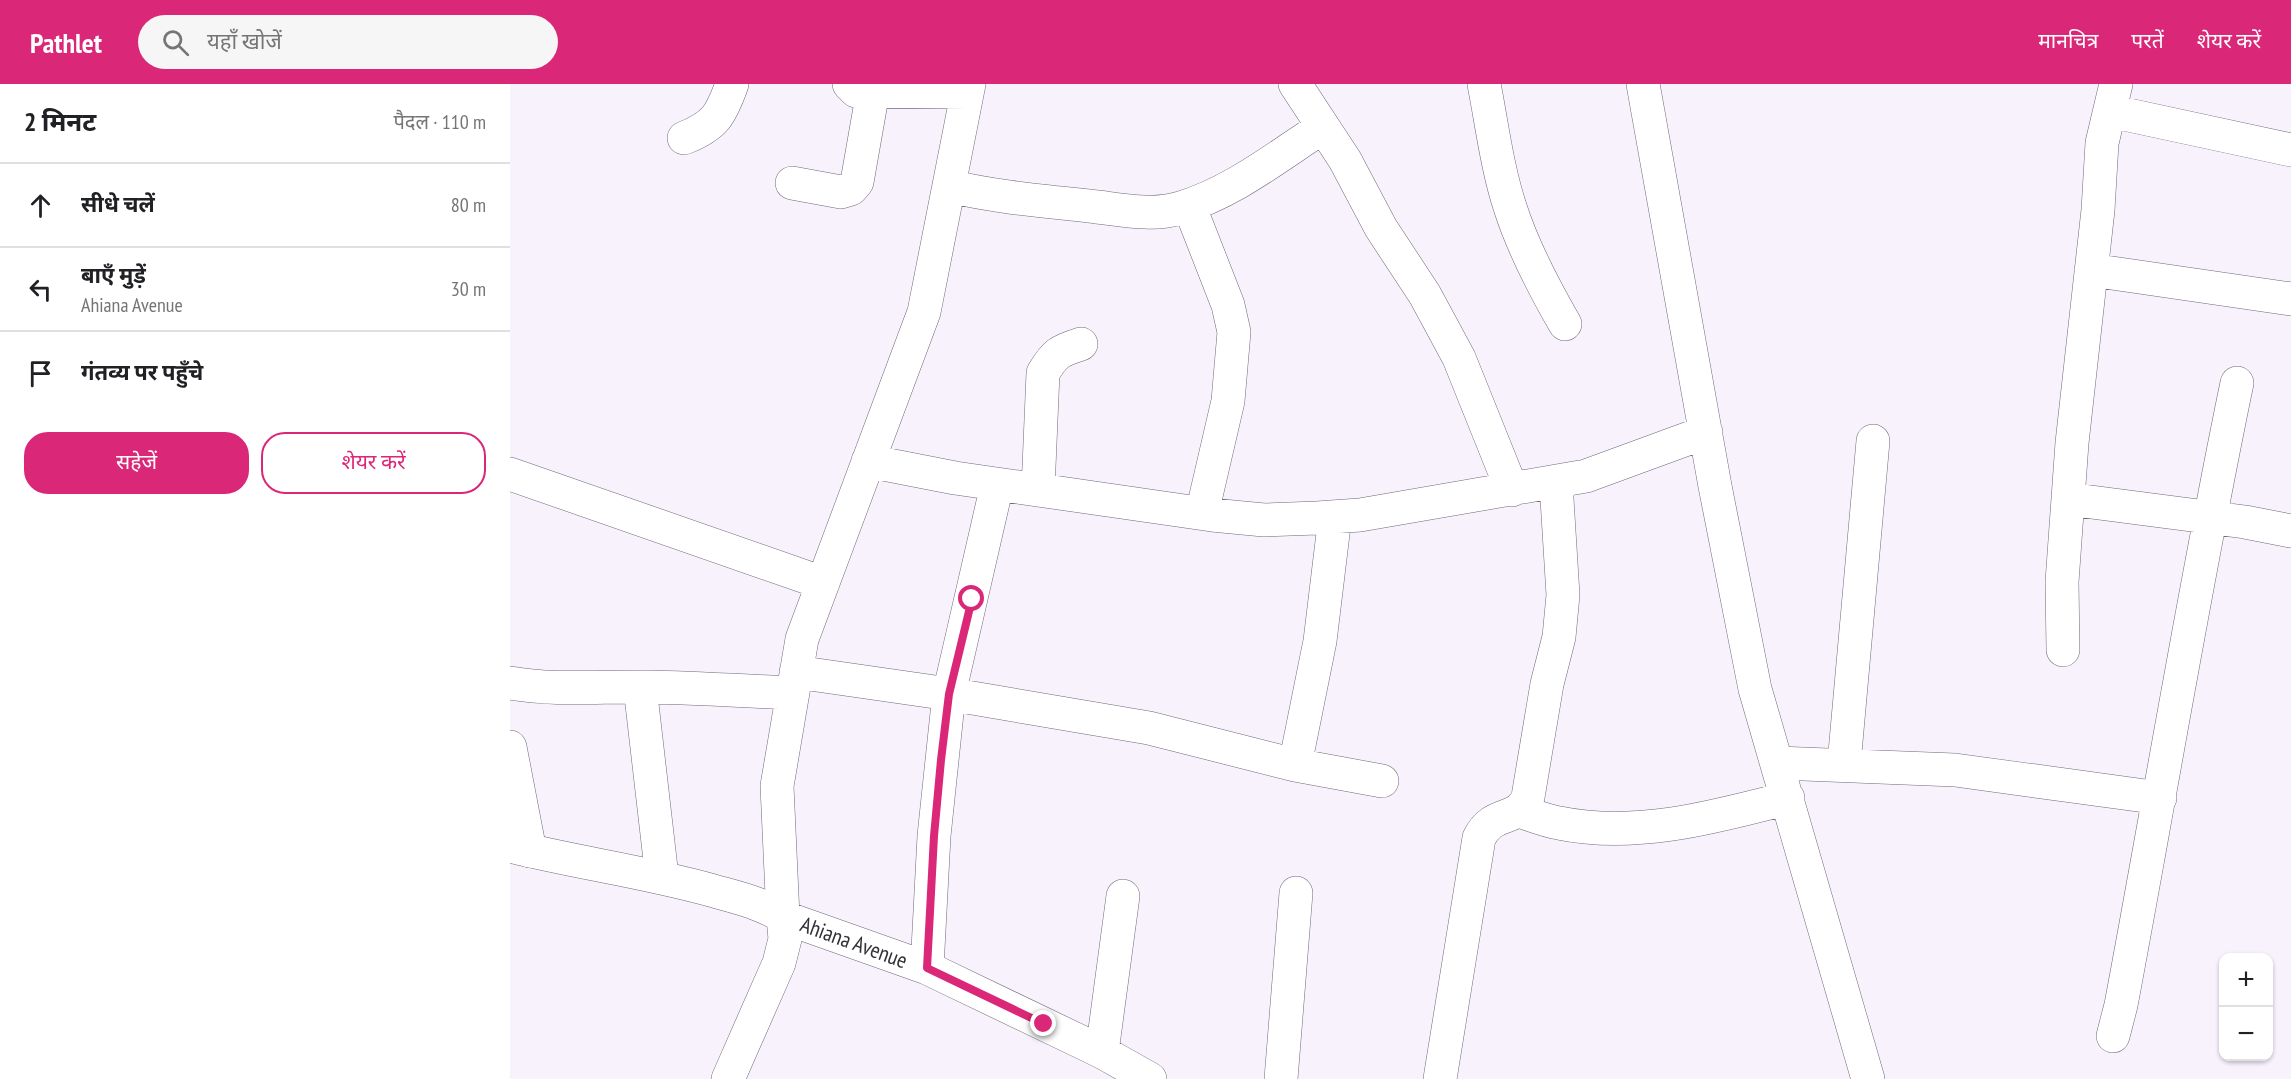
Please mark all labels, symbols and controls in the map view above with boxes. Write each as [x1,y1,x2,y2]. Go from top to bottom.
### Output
search box [138,15,558,69]
text: Pathlet [30,24,102,61]
icon: search [159,26,192,59]
text: यहाँ खोजें [207,27,282,55]
text: मानचित्र [2038,27,2098,54]
text: परतें [2131,27,2164,54]
text: शेयर करें [2197,27,2261,54]
text: 2 मिनट [24,105,96,138]
text: पैदल · 110 m [393,109,486,135]
icon: ahead [24,189,57,222]
text: सीधे चलें [81,190,155,218]
text: 80 m [451,192,486,218]
text: बाएँ मुड़ें [81,261,146,289]
icon: left [24,273,57,306]
text: 30 m [451,276,486,302]
text: Ahiana Avenue [81,292,183,318]
icon: arrive [24,357,57,390]
text: गंतव्य पर पहुँचे [81,358,203,386]
button: सहेजें [24,432,249,494]
button: शेयर करें [261,432,486,494]
route start [958,585,984,611]
street label: Ahiana Avenue [797,910,911,974]
map controls [2219,953,2273,1061]
button: + [2219,953,2273,1007]
button: − [2219,1007,2273,1061]
route end [1030,1010,1056,1036]

